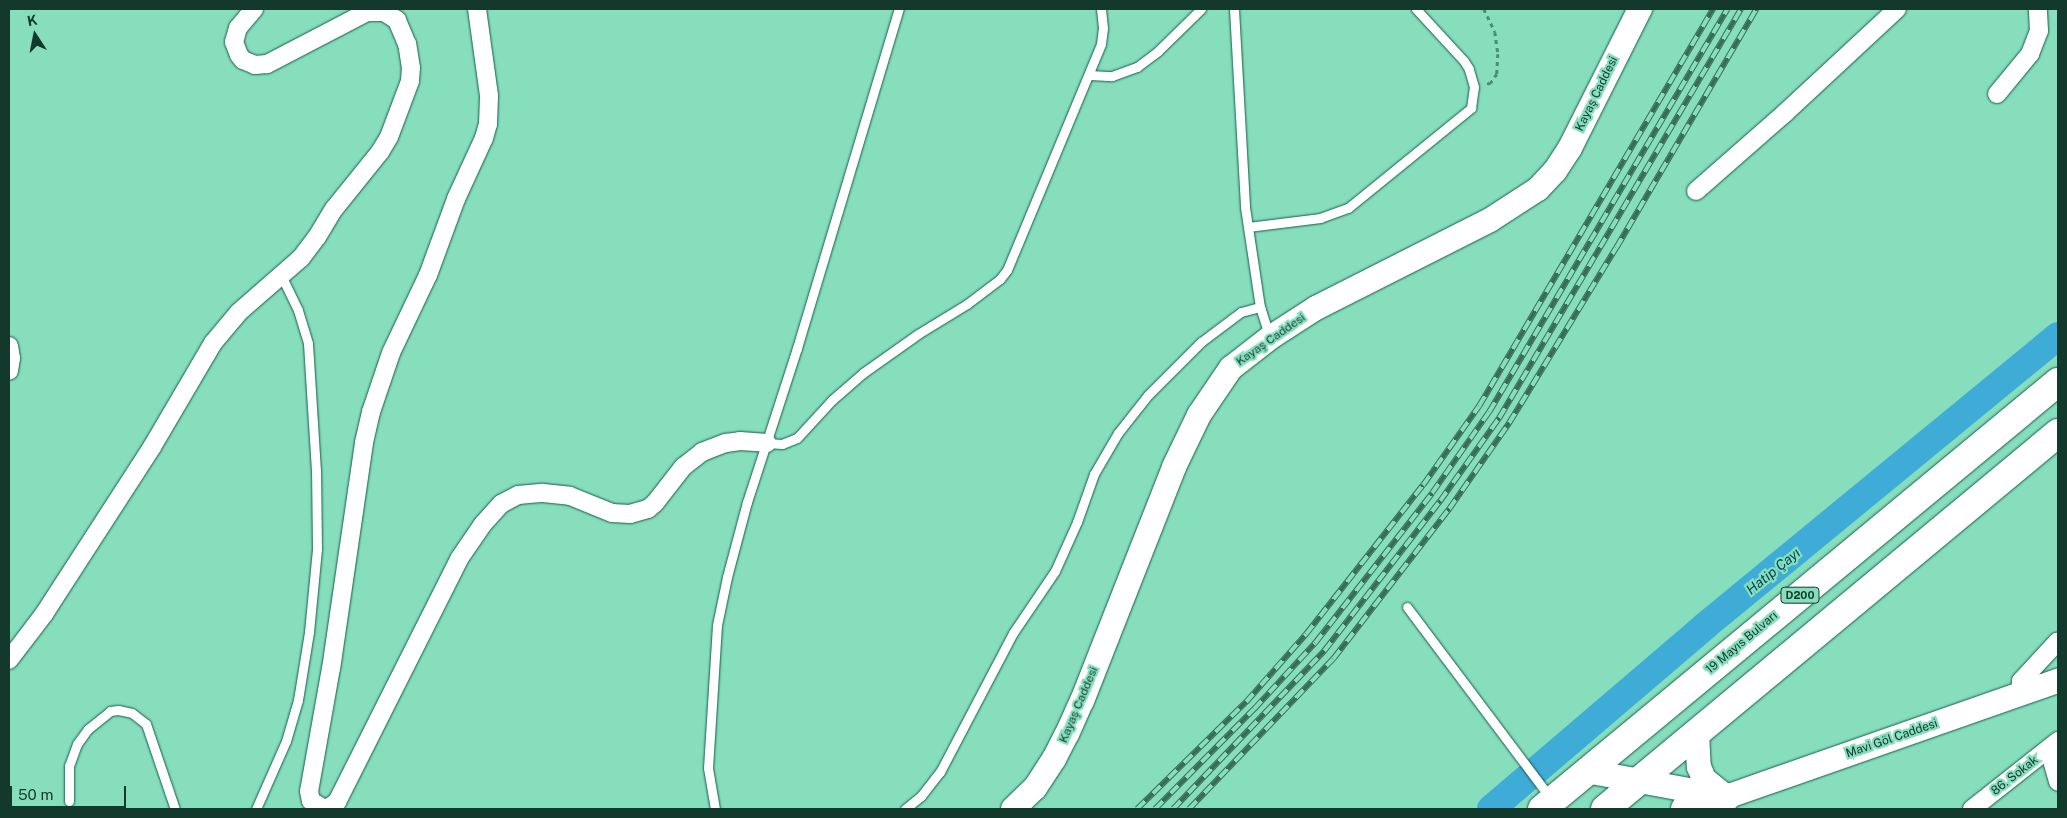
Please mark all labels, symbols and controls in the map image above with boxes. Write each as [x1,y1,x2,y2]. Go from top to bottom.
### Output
north arrow [10,10,60,60]
text: K [26,11,39,29]
street label: Kayaş Caddesi [1573,54,1621,134]
street label: Kayaş Caddesi [1234,311,1308,369]
water label: Hatip Çayı [1743,544,1803,598]
road number: D200 [1780,586,1820,604]
street label: 19 Mayıs Bulvarı [1703,609,1781,677]
street label: Kayaş Caddesi [1056,665,1102,745]
street label: Mavi Göl Caddesi [1844,717,1940,761]
street label: 86. Sokak [1989,753,2041,799]
scale bar [12,776,129,808]
text: 50 m [18,786,53,803]

